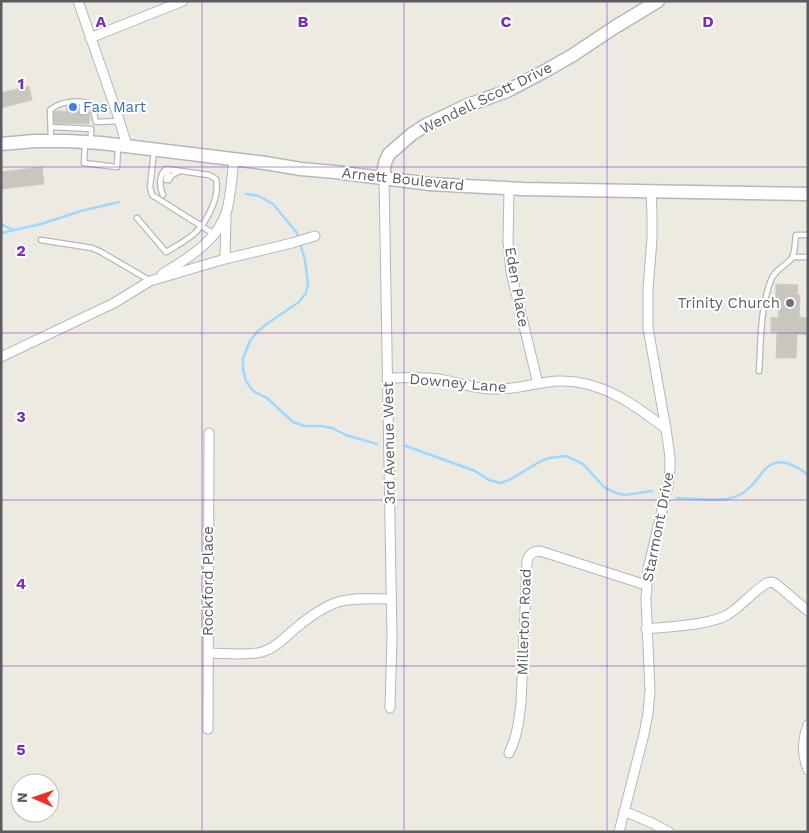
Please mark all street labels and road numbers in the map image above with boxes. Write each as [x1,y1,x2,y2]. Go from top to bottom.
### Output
street label: Wendell Scott Drive [417,58,555,138]
street label: Arnett Boulevard [341,164,465,194]
street label: Eden Place [501,246,533,328]
street label: Downey Lane [409,370,507,396]
street label: 3rd Avenue West [379,381,399,505]
street label: Starmont Drive [639,470,677,584]
street label: Rockford Place [199,526,217,636]
street label: Millerton Road [513,568,535,676]

